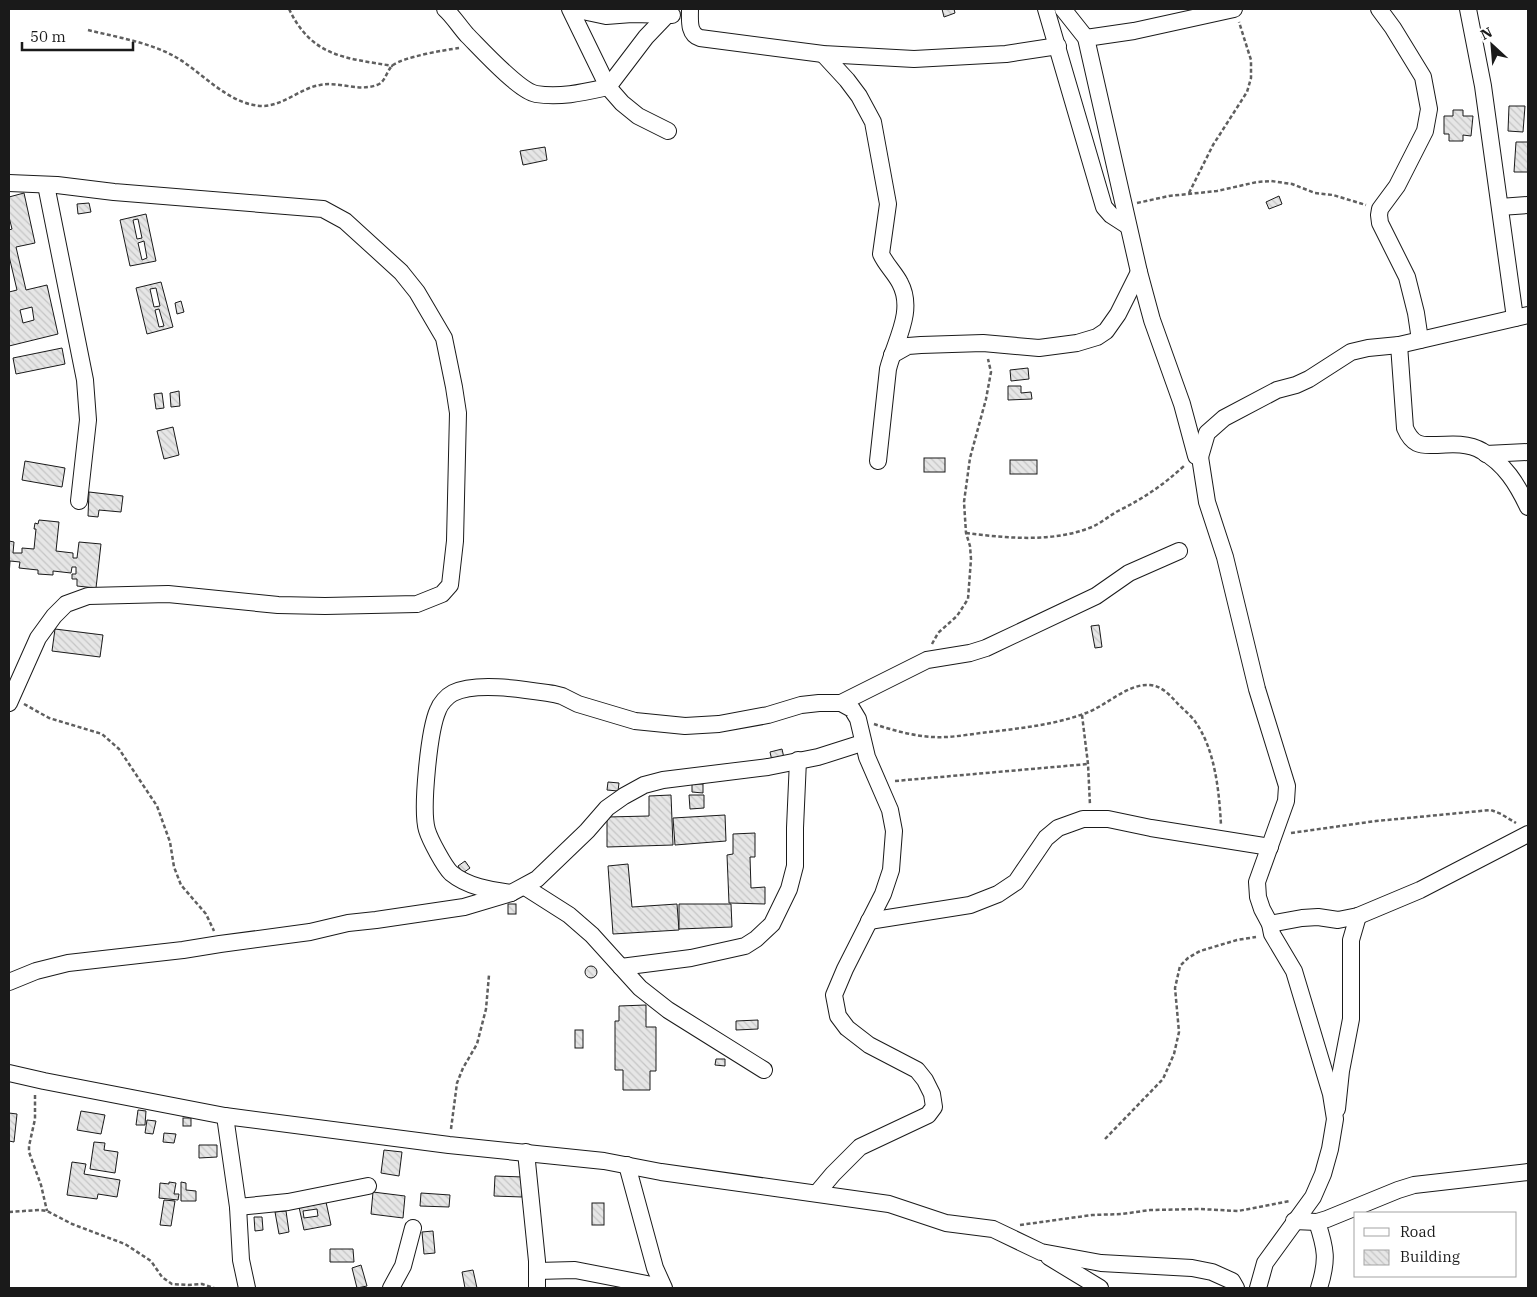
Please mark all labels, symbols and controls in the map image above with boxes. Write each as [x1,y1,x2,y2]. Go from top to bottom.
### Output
scale bar [22,20,134,52]
north arrow [1467,20,1517,70]
text: N [1477,23,1495,44]
text: 50 m [30,27,66,46]
legend [1354,1212,1517,1277]
text: Road [1400,1222,1436,1241]
text: Building [1400,1247,1460,1266]

